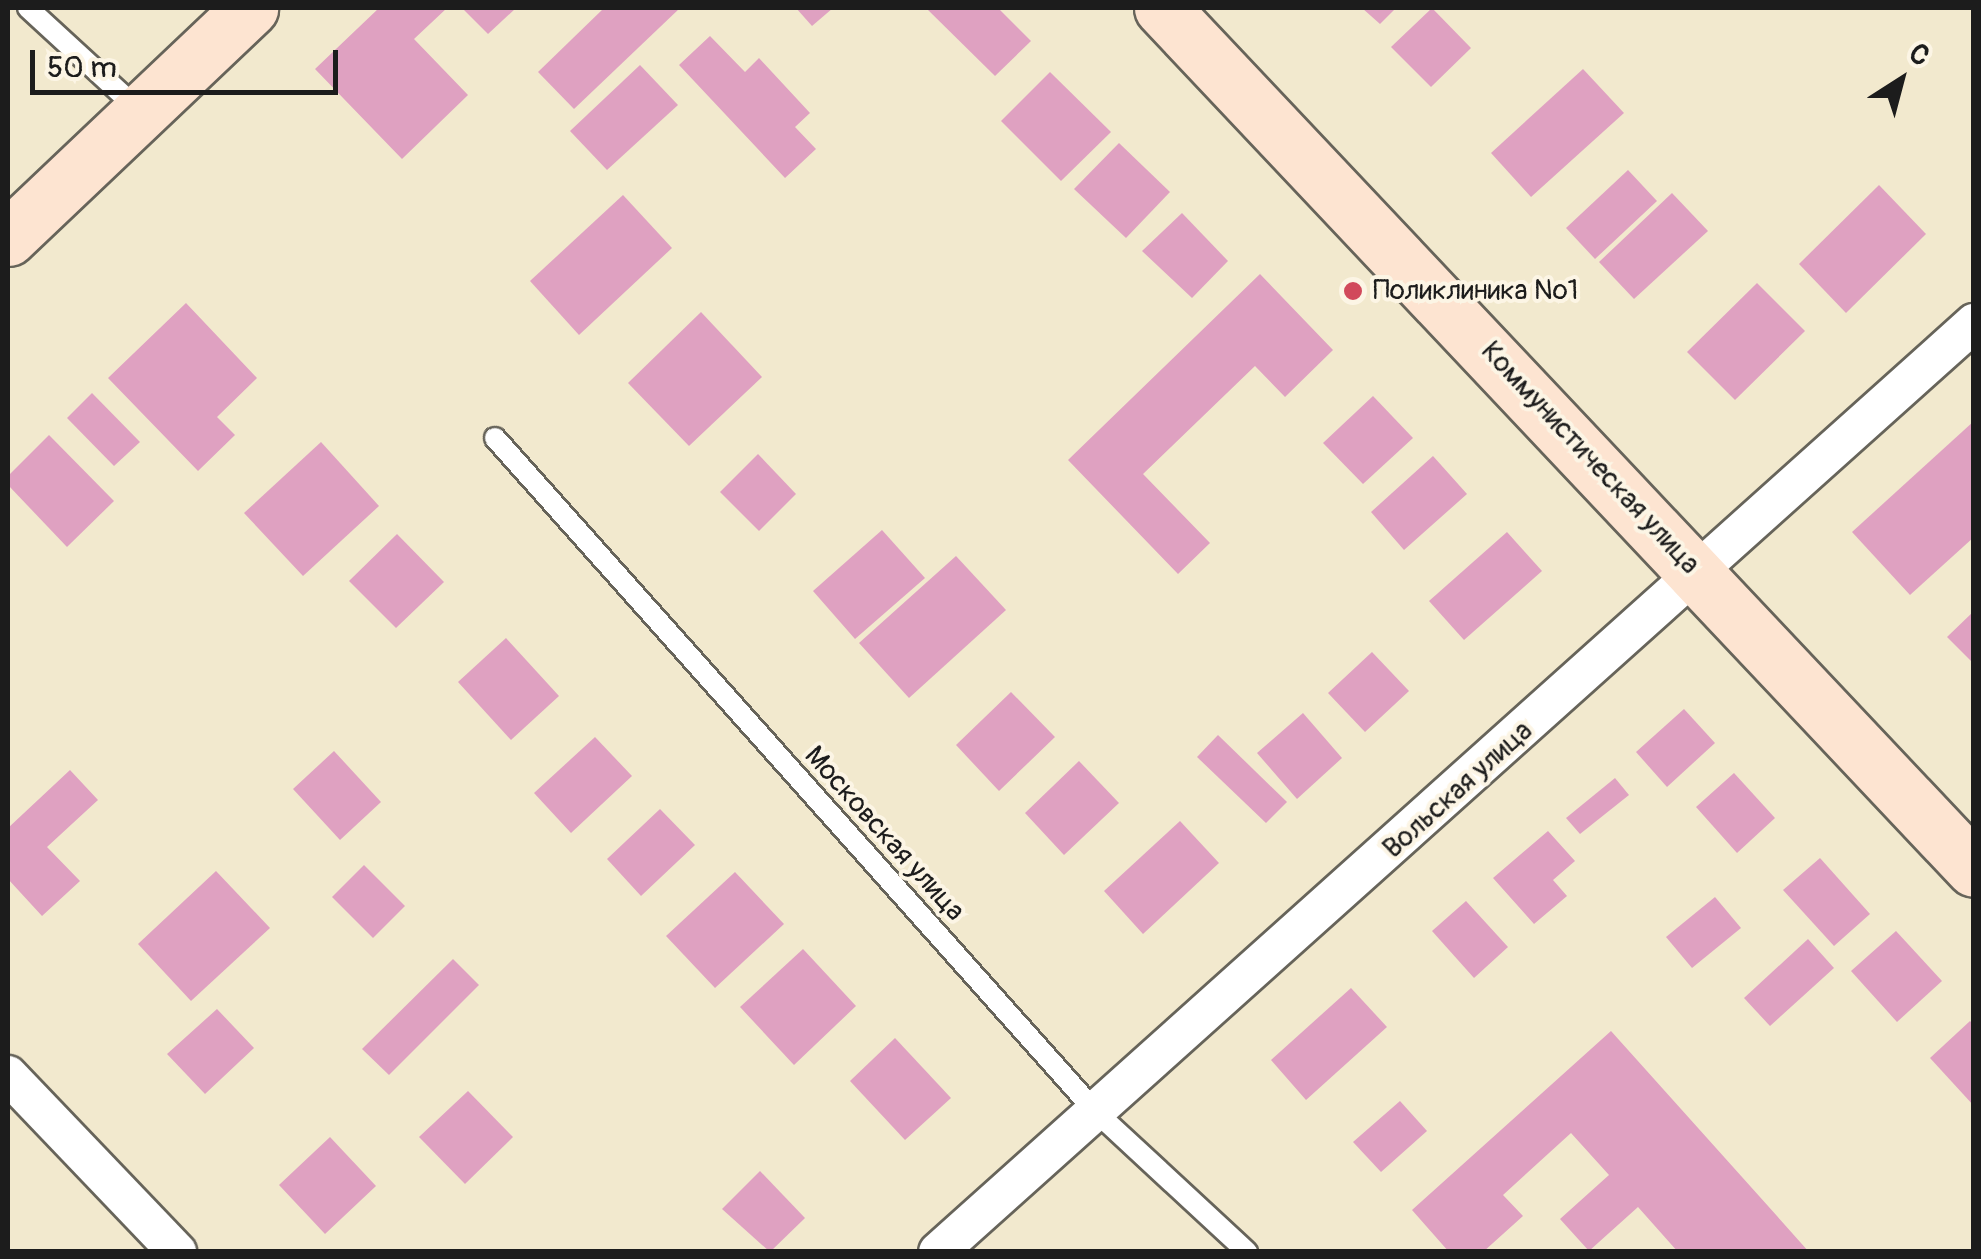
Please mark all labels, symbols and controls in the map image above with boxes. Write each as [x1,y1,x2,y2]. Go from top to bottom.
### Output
scale bar [35,30,342,92]
north arrow [1851,30,1951,130]
text: С [1902,36,1936,75]
text: 50 m [47,49,117,86]
place label: Поликлиника №1 [1373,274,1579,308]
marker: Поликлиника №1 [1342,280,1364,302]
street label: Коммунистическая улица [1474,335,1706,581]
street label: Вольская улица [1376,714,1540,866]
street label: Московская улица [797,740,971,928]

